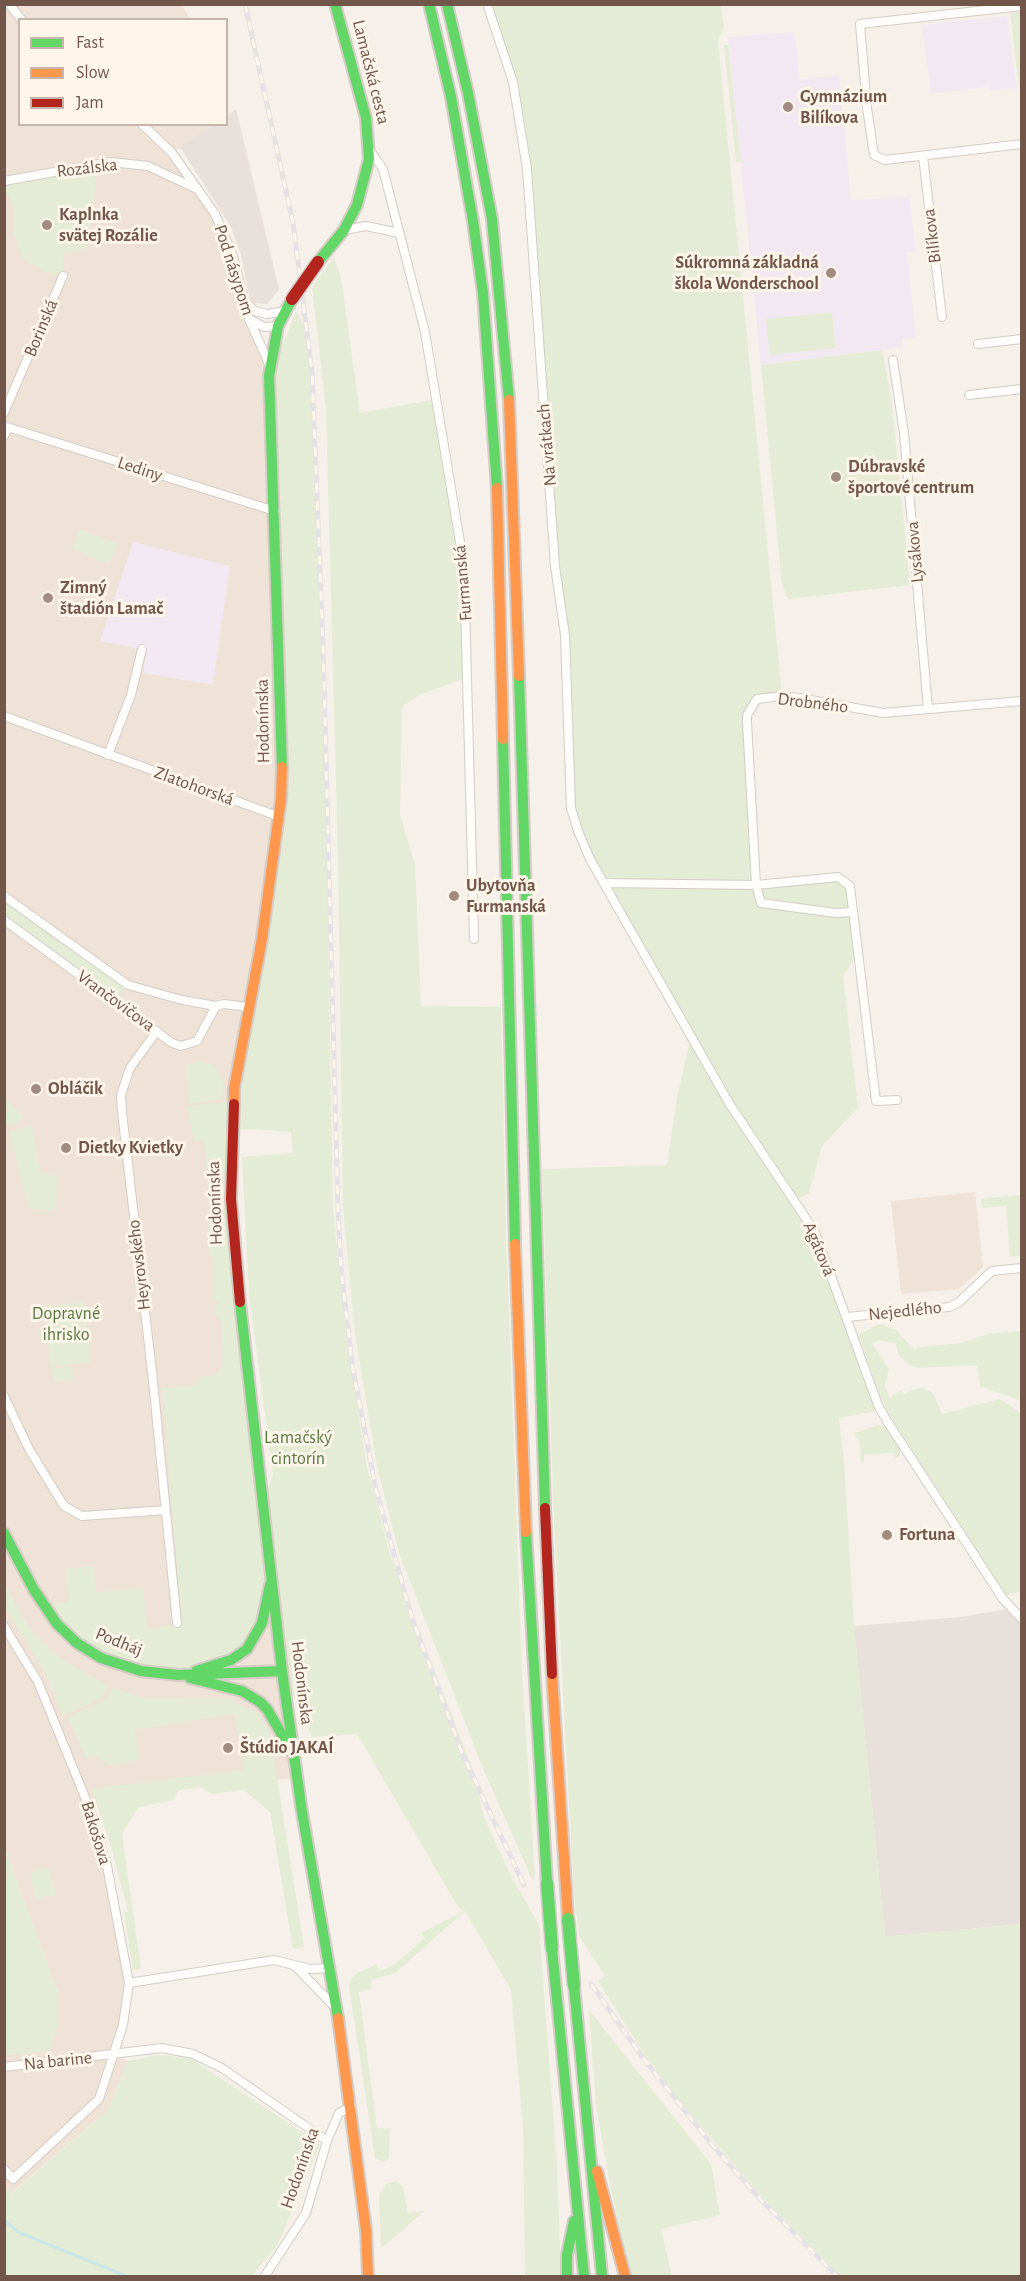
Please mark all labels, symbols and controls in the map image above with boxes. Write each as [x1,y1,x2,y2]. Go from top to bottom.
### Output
street label: Lamačská cesta [348,17,394,127]
legend [18,18,228,126]
text: Fast [76,34,104,52]
text: Slow [76,64,109,82]
place label: Gymnázium Bilíkova [800,86,887,128]
text: Jam [76,94,104,112]
marker: Gymnázium Bilíkova [781,100,795,114]
street label: Rozálska [55,154,119,182]
place label: Kaplnka svätej Rozálie [59,204,158,246]
street label: Bilíkova [918,207,946,265]
marker: Kaplnka svätej Rozálie [40,218,54,232]
street label: Pod násypom [209,222,259,318]
place label: Súkromná základná škola Wonderschool [675,252,819,294]
marker: Súkromná základná škola Wonderschool [824,266,838,280]
street label: Borinská [19,296,63,360]
street label: Na vrátkach [533,403,561,487]
street label: Lediny [115,452,165,486]
place label: Dúbravské športové centrum [848,456,974,498]
marker: Dúbravské športové centrum [829,470,843,484]
street label: Lysákova [902,520,928,584]
street label: Furmanská [449,544,477,622]
place label: Zimný štadión Lamač [60,577,163,620]
marker: Zimný štadión Lamač [41,591,55,605]
street label: Hodonínska [251,679,275,763]
street label: Drobného [776,688,850,718]
street label: Zlatohorská [151,762,237,810]
place label: Ubytovňa Furmanská [466,875,546,918]
marker: Ubytovňa Furmanská [447,889,461,903]
street label: Vrančovičova [73,966,159,1036]
place label: Obláčik [48,1078,103,1100]
marker: Obláčik [29,1082,43,1096]
place label: Dietky Kvietky [78,1137,183,1159]
marker: Dietky Kvietky [59,1141,73,1155]
street label: Hodonínska [203,1160,227,1246]
street label: Heyrovského [123,1219,155,1311]
street label: Agátová [798,1219,840,1279]
street label: Nejedlého [867,1296,943,1326]
park label: Dopravné ihrisko [32,1303,100,1346]
park label: Lamačský cintorín [264,1427,332,1470]
place label: Fortuna [899,1524,955,1546]
marker: Fortuna [880,1528,894,1542]
street label: Podháj [92,1623,146,1661]
street label: Hodonínska [286,1640,318,1726]
place label: Štúdio JAKAÍ [240,1737,334,1759]
marker: Štúdio JAKAÍ [221,1741,235,1755]
street label: Bakošova [76,1798,116,1868]
street label: Na barine [23,2047,93,2075]
street label: Hodonínska [276,2125,324,2211]

